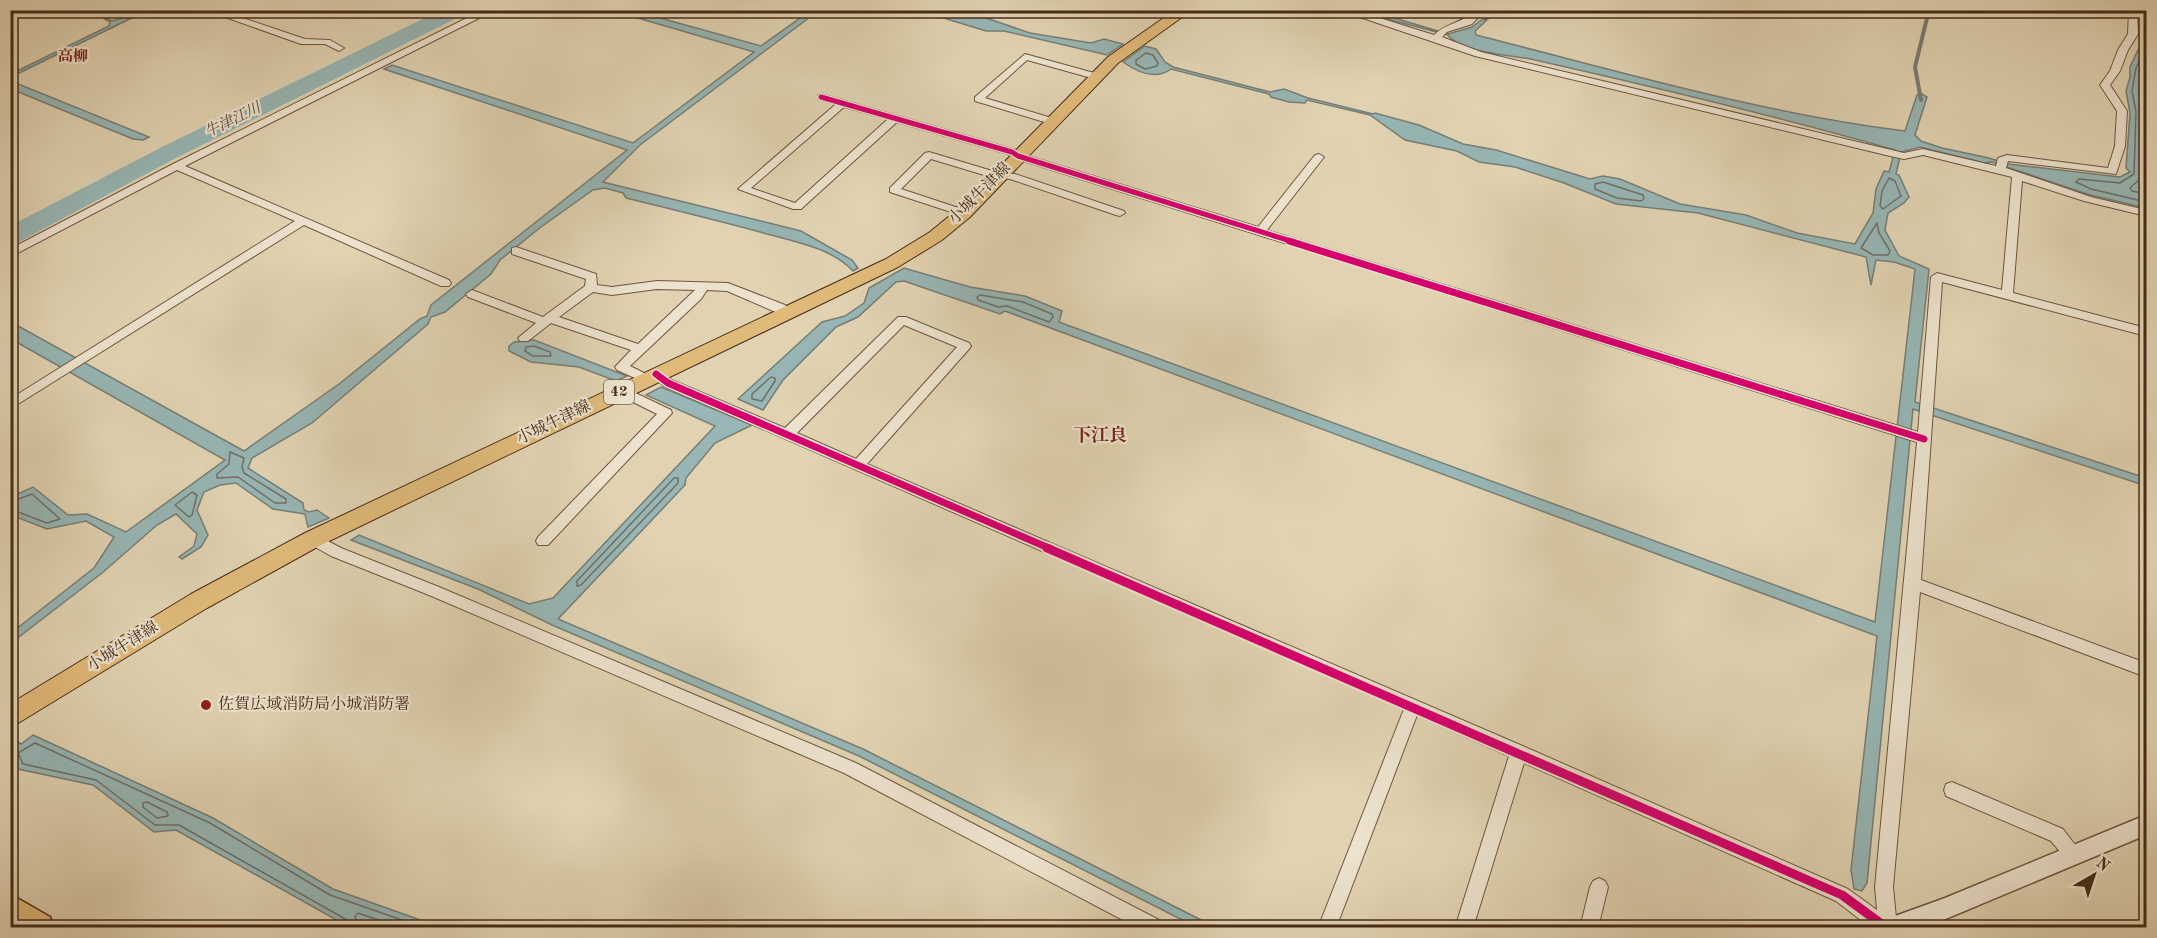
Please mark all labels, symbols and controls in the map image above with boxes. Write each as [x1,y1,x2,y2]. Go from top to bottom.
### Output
district label: 高柳 [58,48,88,65]
water label: 牛津江川 [202,98,265,141]
street label: 小城牛津線 [945,159,1014,228]
road number: 42 [604,380,634,404]
street label: 小城牛津線 [514,396,593,448]
district label: 下江良 [1073,425,1127,445]
street label: 小城牛津線 [84,617,161,675]
place label: 佐賀広域消防局小城消防署 [218,695,410,713]
marker: 佐賀広域消防局小城消防署 [199,698,213,712]
north arrow [2064,845,2124,905]
text: N [2092,855,2113,875]

